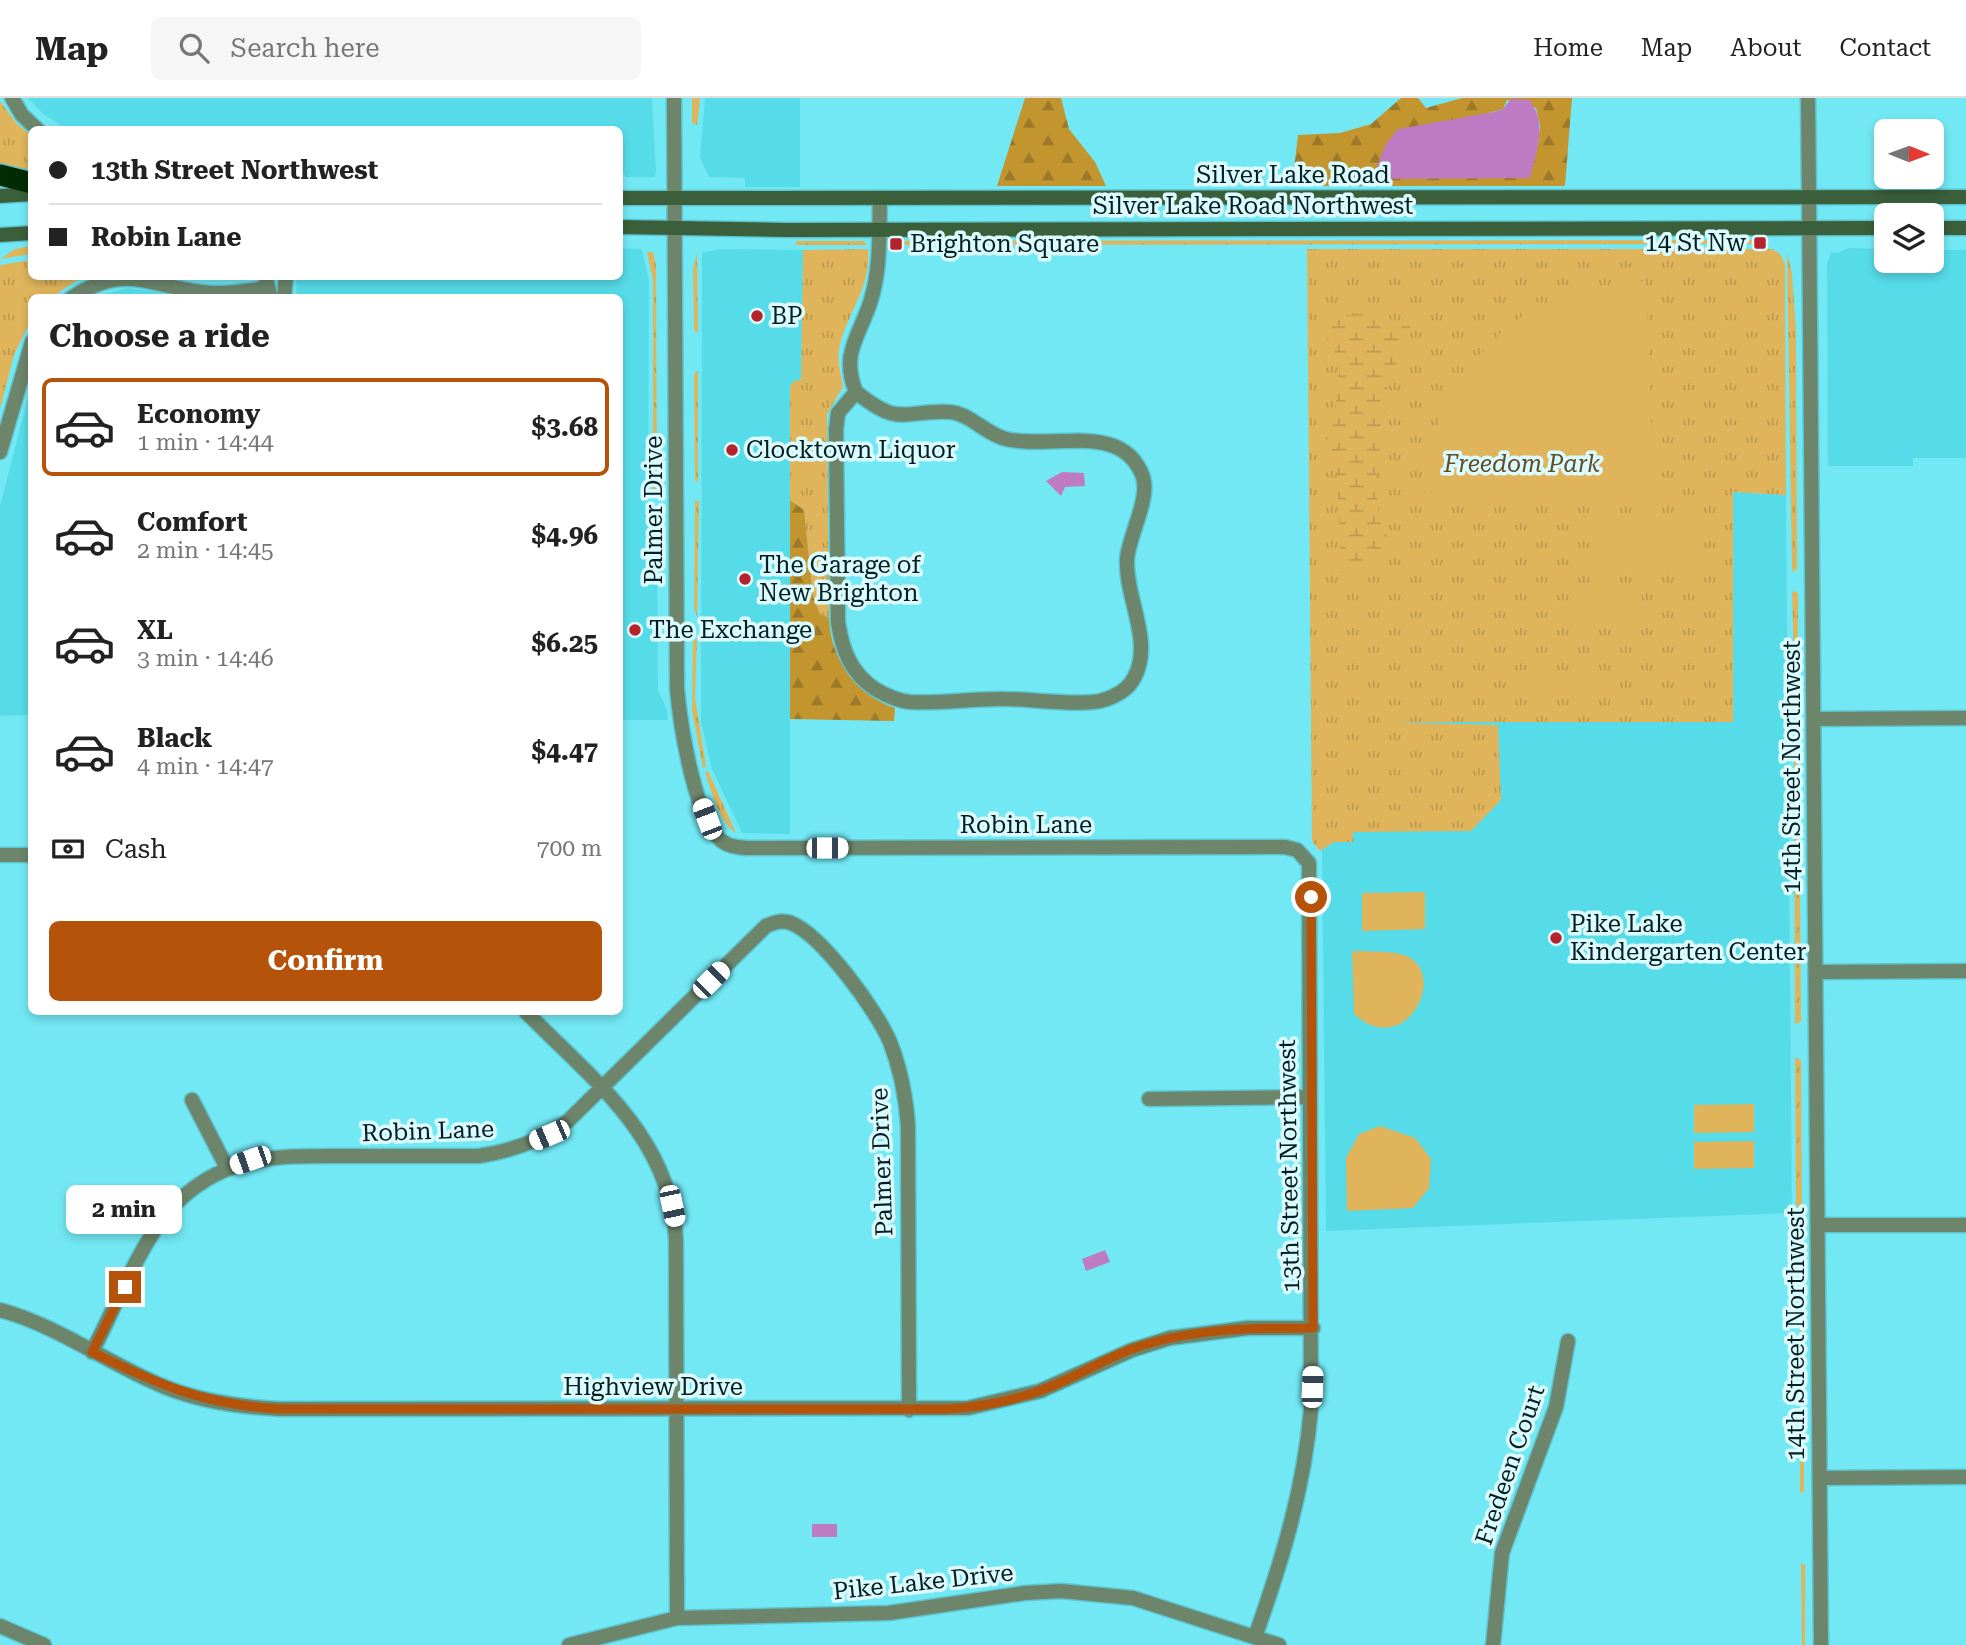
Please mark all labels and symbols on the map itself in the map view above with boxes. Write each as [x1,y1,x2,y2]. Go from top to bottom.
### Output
north arrow [1874,119,1944,189]
street label: Silver Lake Road [1196,161,1390,189]
street label: Silver Lake Road Northwest [1093,192,1413,220]
place label: 14 St Nw [1644,229,1746,257]
place label: Brighton Square [910,230,1099,258]
marker: 14 St Nw [1752,235,1768,251]
marker: Brighton Square [888,236,904,252]
place label: BP [771,302,803,330]
marker: BP [749,308,765,324]
street label: Palmer Drive [640,436,668,584]
place label: Clocktown Liquor [746,436,956,464]
marker: Clocktown Liquor [724,442,740,458]
park label: Freedom Park [1443,450,1600,478]
place label: The Garage of New Brighton [759,551,921,607]
marker: The Garage of New Brighton [737,571,753,587]
place label: The Exchange [649,616,812,644]
marker: The Exchange [627,622,643,638]
street label: 14th Street Northwest [1778,640,1806,894]
car [690,796,725,842]
street label: Robin Lane [960,811,1092,839]
car [807,838,849,859]
route start [1295,881,1327,913]
place label: Pike Lake Kindergarten Center [1570,910,1806,966]
marker: Pike Lake Kindergarten Center [1548,930,1564,946]
car [689,958,734,1002]
street label: 13th Street Northwest [1273,1039,1305,1293]
street label: Palmer Drive [865,1087,899,1237]
street label: Robin Lane [361,1115,495,1147]
car [526,1117,573,1153]
car [227,1143,274,1177]
car [658,1183,687,1229]
callout: 2 min [67,1186,183,1234]
street label: 14th Street Northwest [1782,1207,1810,1461]
route end [109,1271,141,1303]
car [1301,1366,1324,1408]
street label: Highview Drive [563,1373,743,1401]
street label: Fredeen Court [1470,1382,1550,1548]
street label: Pike Lake Drive [831,1559,1015,1605]

